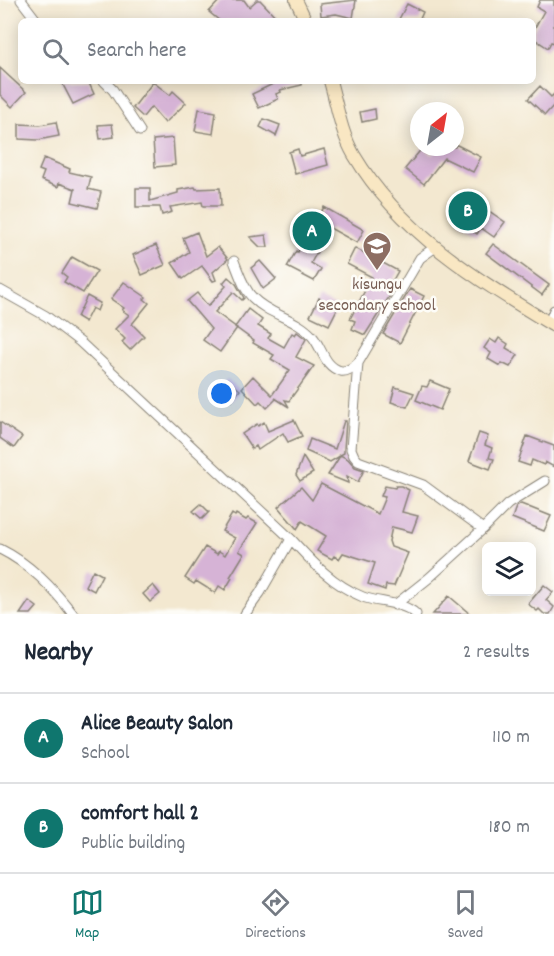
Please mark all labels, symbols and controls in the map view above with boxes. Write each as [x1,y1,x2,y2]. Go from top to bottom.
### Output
search box [18,18,536,84]
icon: search [39,35,72,68]
text: Search here [87,36,186,67]
north arrow [410,102,464,156]
pin: B [448,188,488,234]
pin: A [292,208,332,254]
school or university icon: kisungu secondary school [361,230,393,272]
place label: kisungu secondary school [318,273,436,319]
your location [207,379,236,408]
map controls [482,542,536,596]
button: layers [482,542,536,596]
text: Nearby [24,635,92,672]
text: 2 results [463,639,530,667]
text: Alice Beauty Salon [81,709,233,740]
text: A [38,724,49,752]
text: 110 m [492,724,530,752]
text: School [81,740,130,768]
text: comfort hall 2 [81,799,199,830]
text: B [39,814,48,842]
text: 180 m [488,814,530,842]
text: Public building [81,830,185,858]
tab: Map [71,886,104,945]
tab: Directions [245,886,306,945]
tab: Saved [447,886,483,945]

